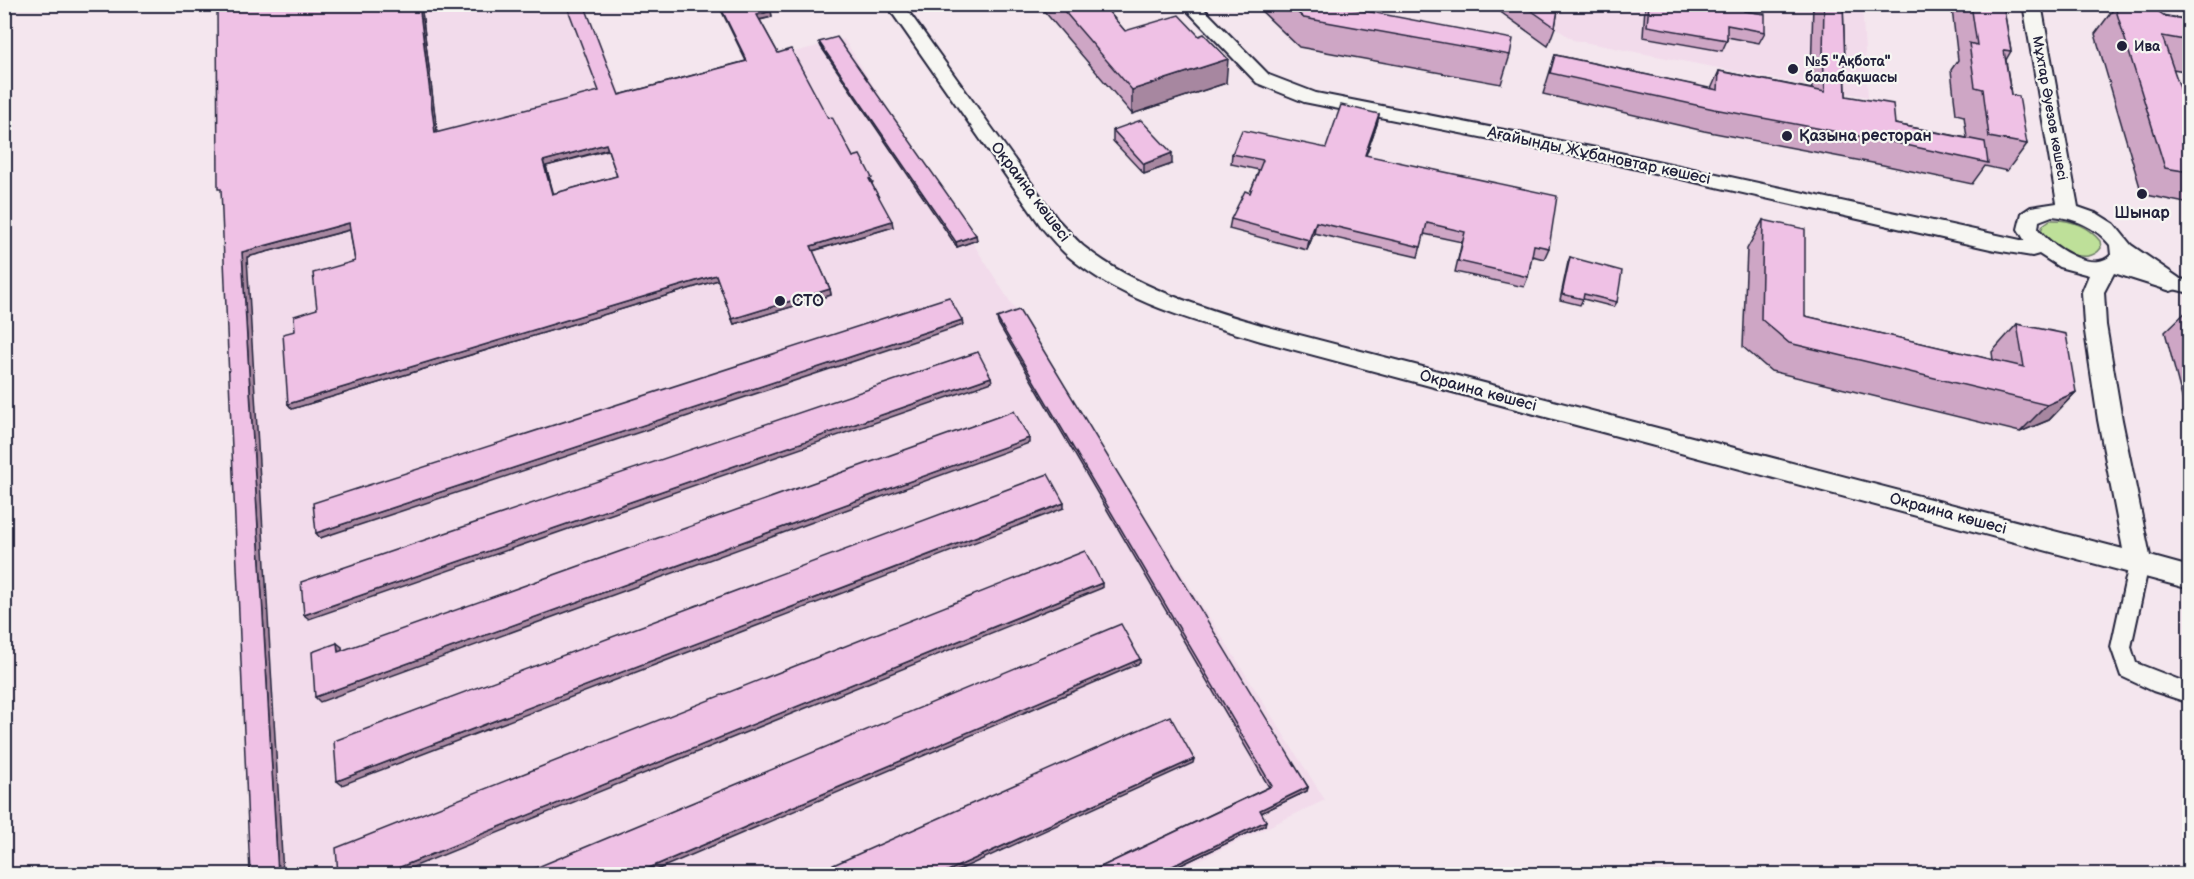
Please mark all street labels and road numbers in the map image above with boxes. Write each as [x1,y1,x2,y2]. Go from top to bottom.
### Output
street label: Мұхтар Әуезов көшесі [2029,34,2071,182]
street label: Ағайынды Жұбановтар көшесі [1485,123,1712,189]
street label: Окраина көшесі [986,138,1074,246]
street label: Окраина көшесі [1417,366,1539,416]
street label: Окраина көшесі [1887,489,2009,539]

